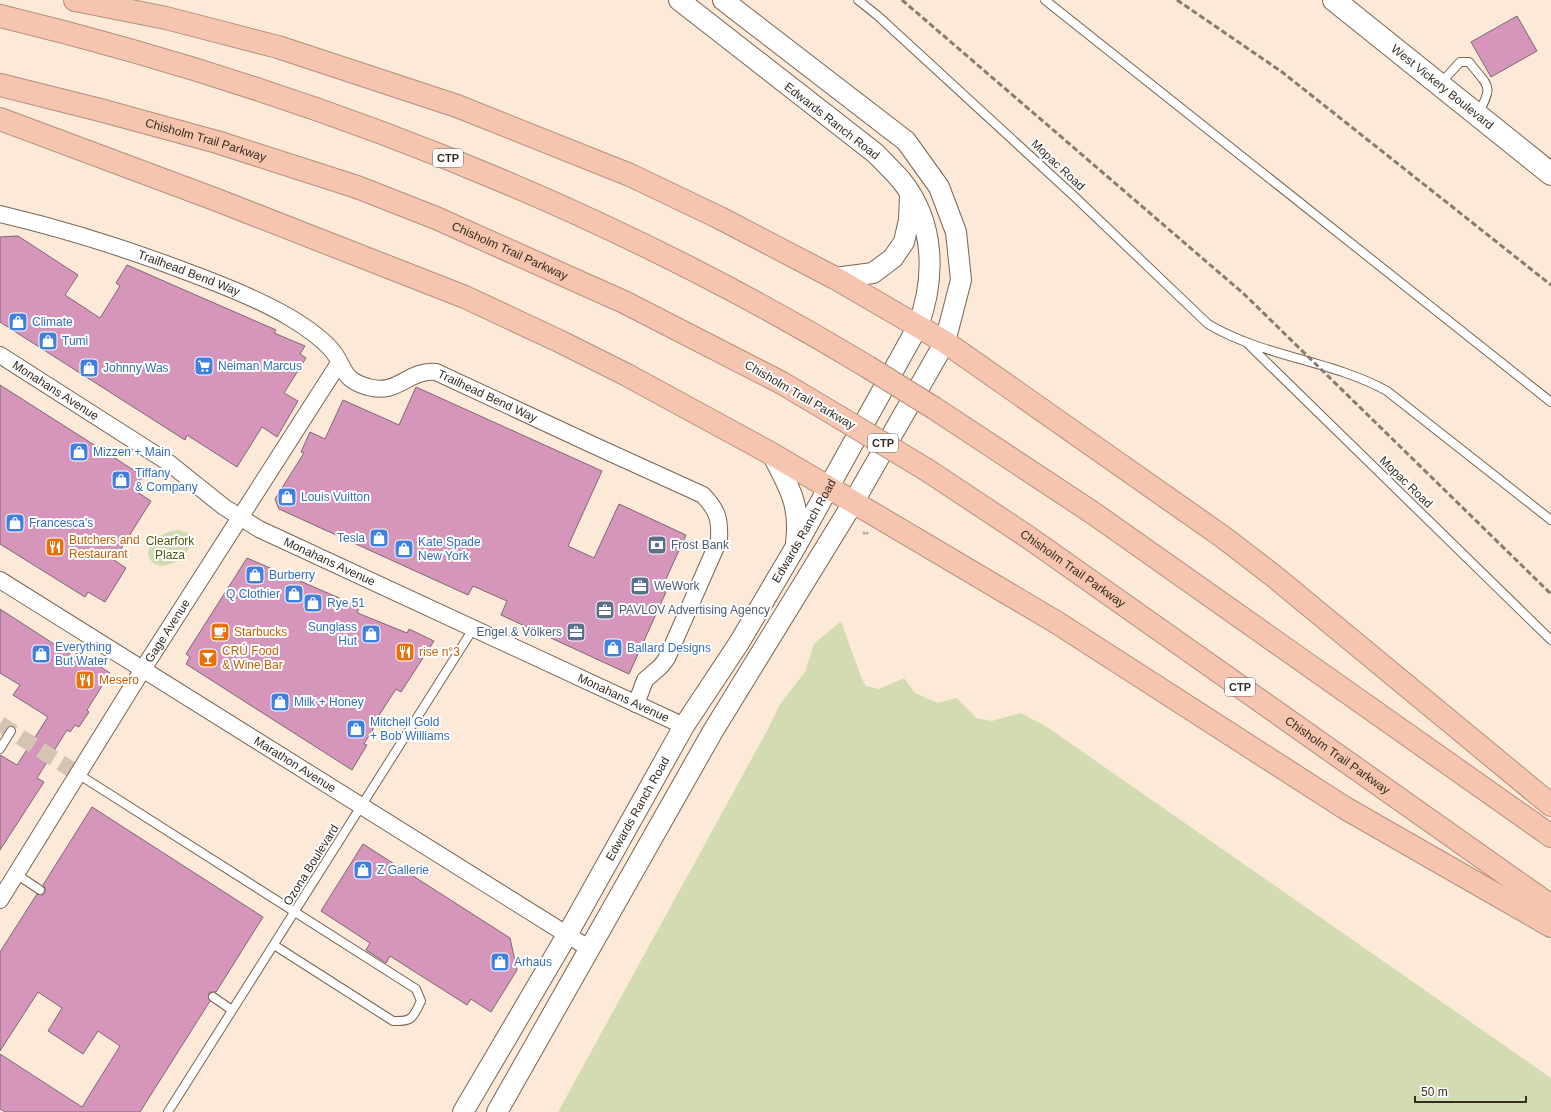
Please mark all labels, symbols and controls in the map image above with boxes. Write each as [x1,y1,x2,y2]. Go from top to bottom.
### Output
street label: West Vickery Boulevard [1388,42,1496,132]
street label: Edwards Ranch Road [782,80,882,162]
street label: Chisholm Trail Parkway [144,116,268,164]
street label: Mopac Road [1028,137,1088,193]
road number: CTP [433,149,463,167]
street label: Chisholm Trail Parkway [450,219,570,283]
street label: Trailhead Bend Way [136,247,242,299]
shop icon: Climate [7,311,29,333]
place label: Climate [32,315,73,329]
shop icon: Tumi [37,330,59,352]
place label: Tumi [62,334,88,348]
supermarket icon: Neiman Marcus [193,355,215,377]
shop icon: Johnny Was [78,357,100,379]
street label: Monahans Avenue [10,358,102,423]
street label: Chisholm Trail Parkway [742,358,858,432]
place label: Neiman Marcus [218,359,302,373]
place label: Johnny Was [103,361,169,375]
street label: Trailhead Bend Way [436,367,539,425]
road number: CTP [868,434,898,452]
shop icon: Mizzen + Main [68,441,90,463]
place label: Mizzen + Main [93,445,171,459]
street label: Mopac Road [1377,453,1435,511]
place label: Tiffany & Company [135,466,198,494]
shop icon: Tiffany & Company [110,469,132,491]
street label: Edwards Ranch Road [769,477,839,585]
shop icon: Louis Vuitton [276,486,298,508]
place label: Louis Vuitton [301,490,370,504]
shop icon: Francesca's [4,512,26,534]
place label: Francesca's [29,516,93,530]
shop icon: Tesla [368,527,390,549]
street label: Chisholm Trail Parkway [1017,527,1128,610]
place label: Tesla [337,531,365,545]
place label: Butchers and Restaurant [69,533,140,561]
park label: Clearfork Plaza [146,534,195,562]
street label: Monahans Avenue [281,534,378,589]
bank icon: Frost Bank [646,534,668,556]
place label: Kate Spade New York [418,535,481,563]
restaurant icon: Butchers and Restaurant [44,536,66,558]
shop icon: Kate Spade New York [393,538,415,560]
place label: Frost Bank [671,538,730,552]
shop icon: Burberry [244,564,266,586]
place label: Burberry [269,568,315,582]
office icon: WeWork [629,575,651,597]
place label: WeWork [654,579,701,593]
shop icon: Q Clothier [283,583,305,605]
place label: Q Clothier [226,587,280,601]
shop icon: Rye 51 [302,592,324,614]
street label: Gage Avenue [142,596,193,665]
place label: Rye 51 [327,596,365,610]
office icon: PAVLOV Advertising Agency [594,599,616,621]
place label: PAVLOV Advertising Agency [619,603,770,617]
place label: Sunglass Hut [308,620,358,648]
cafe icon: Starbucks [209,621,231,643]
office icon: Engel & Völkers [565,621,587,643]
shop icon: Sunglass Hut [360,623,382,645]
place label: Starbucks [234,625,287,639]
place label: Engel & Völkers [477,625,562,639]
shop icon: Ballard Designs [602,637,624,659]
place label: Everything But Water [55,640,112,668]
restaurant icon: rise n°3 [394,641,416,663]
place label: Ballard Designs [627,641,711,655]
shop icon: Everything But Water [30,643,52,665]
place label: CRÚ Food & Wine Bar [222,643,283,672]
place label: rise n°3 [419,645,460,659]
bar icon: CRÚ Food & Wine Bar [197,647,219,669]
restaurant icon: Mesero [74,669,96,691]
street label: Monahans Avenue [575,671,672,725]
place label: Mesero [99,673,139,687]
road number: CTP [1225,678,1255,696]
shop icon: Milk + Honey [269,691,291,713]
place label: Milk + Honey [294,695,364,709]
street label: Chisholm Trail Parkway [1282,713,1393,797]
place label: Mitchell Gold + Bob Williams [370,715,450,743]
shop icon: Mitchell Gold + Bob Williams [345,718,367,740]
street label: Marathon Avenue [251,734,339,796]
street label: Edwards Ranch Road [603,754,672,863]
street label: Ozona Boulevard [280,822,342,908]
shop icon: Z Gallerie [352,859,374,881]
place label: Z Gallerie [377,863,429,877]
shop icon: Arhaus [489,951,511,973]
place label: Arhaus [514,955,552,969]
scale bar [1415,1078,1526,1104]
text: 50 m [1421,1085,1448,1099]

